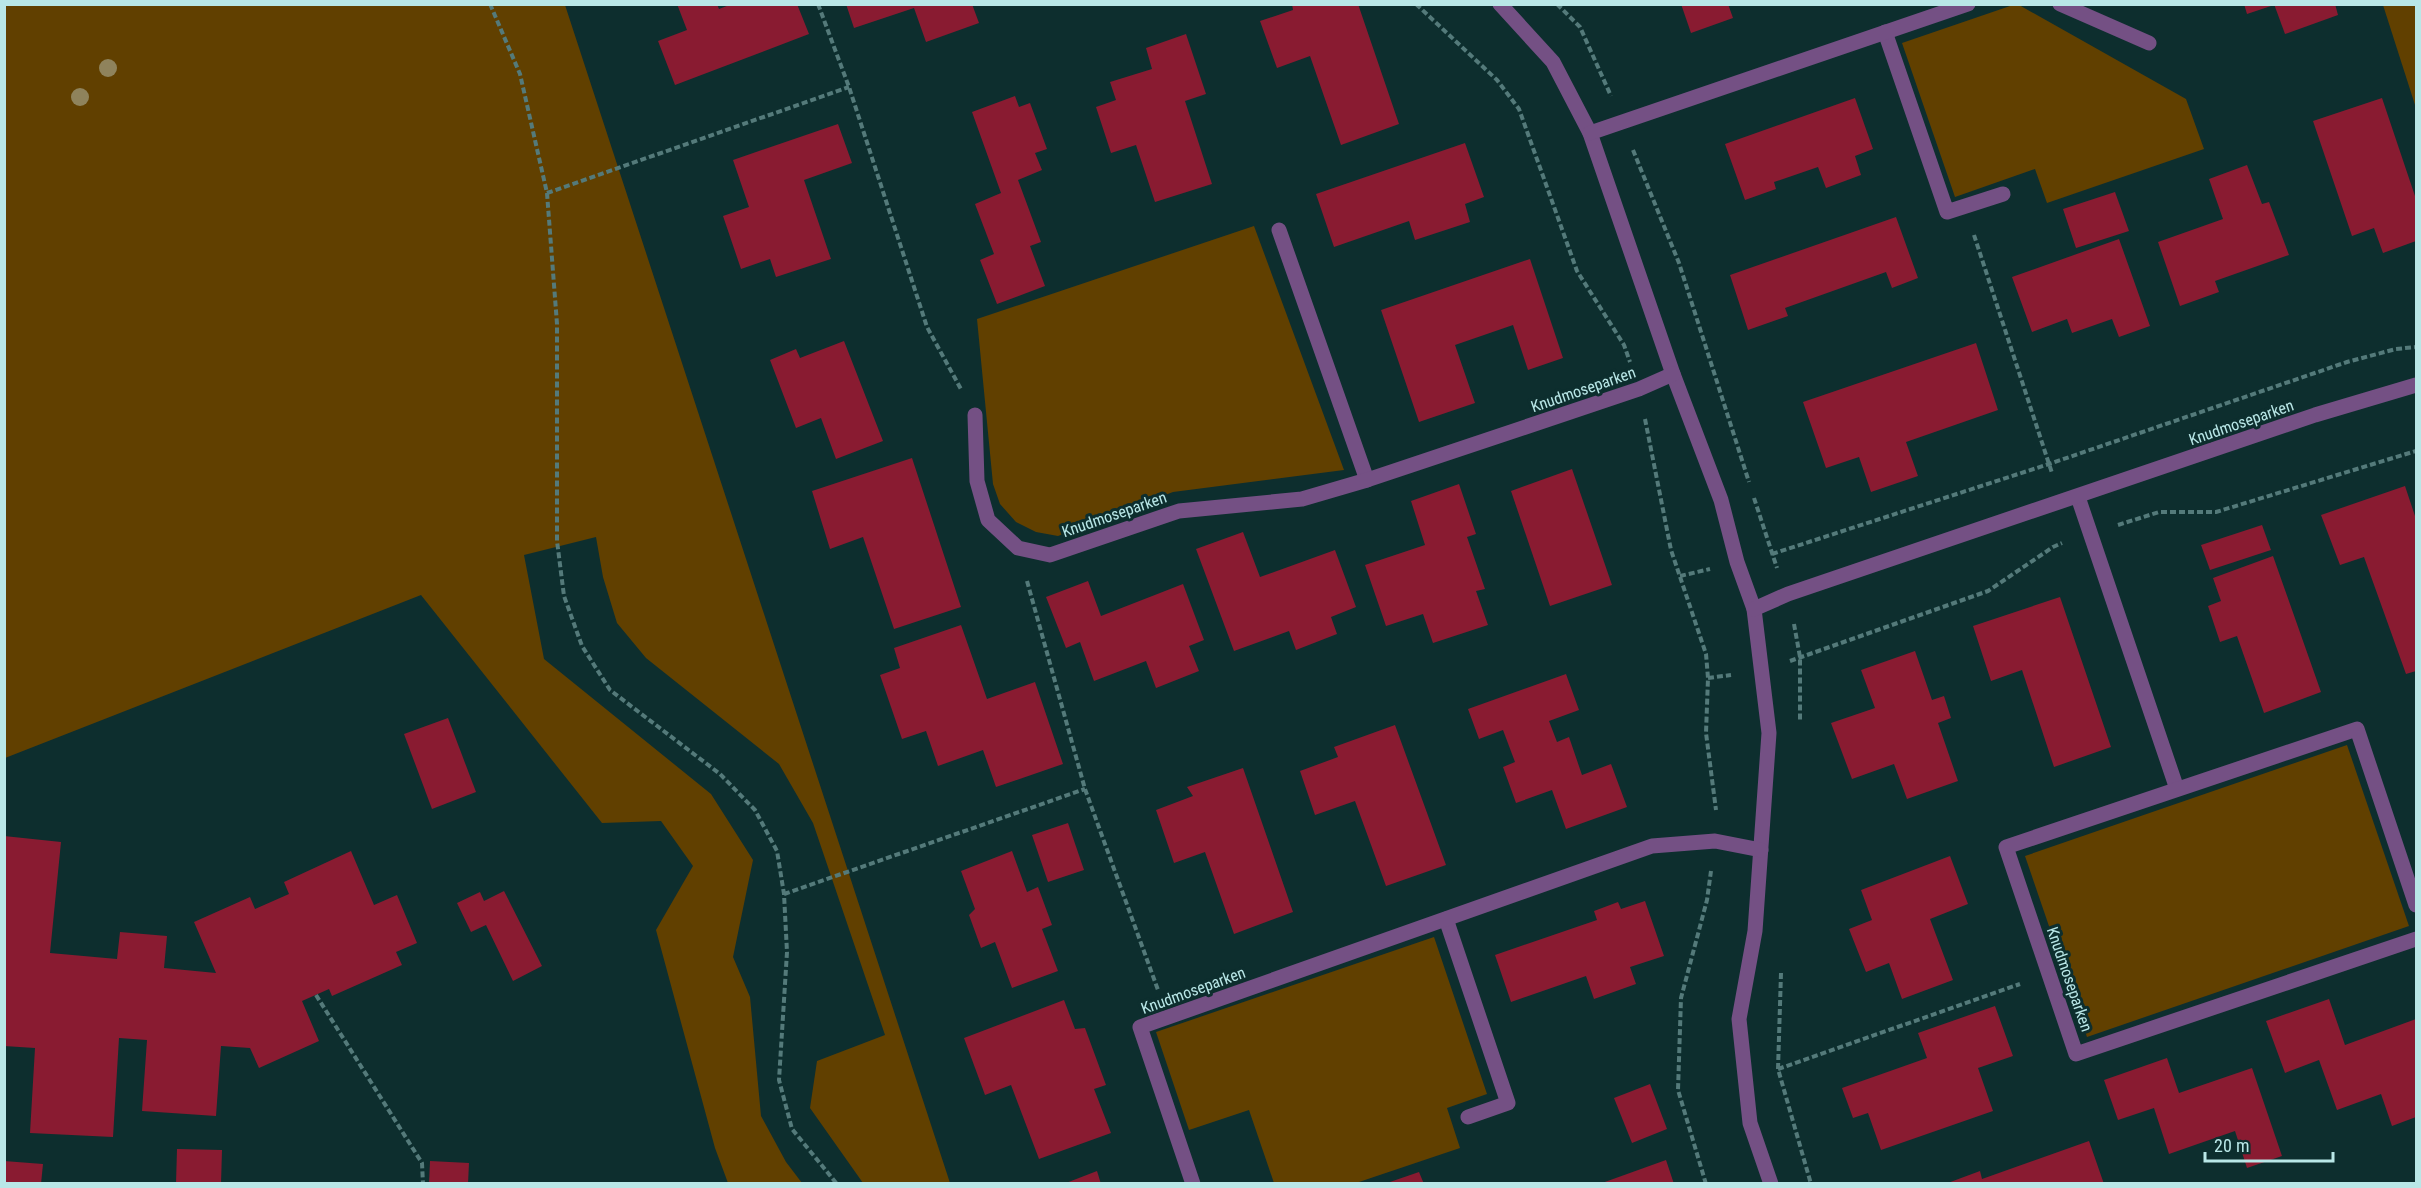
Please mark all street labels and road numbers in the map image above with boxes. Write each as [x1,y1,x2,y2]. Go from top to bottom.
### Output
street label: Knudmoseparken [1528,363,1638,416]
street label: Knudmoseparken [2186,396,2296,449]
street label: Knudmoseparken [1059,488,1169,541]
street label: Knudmoseparken [2043,924,2096,1034]
street label: Knudmoseparken [1138,963,1248,1018]

